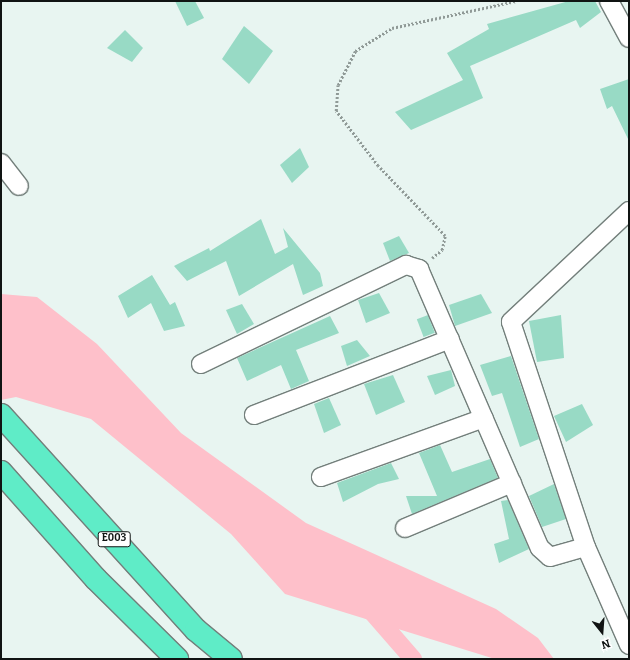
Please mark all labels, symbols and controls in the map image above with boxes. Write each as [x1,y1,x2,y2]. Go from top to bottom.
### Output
road number: E003 [97,531,131,547]
north arrow [582,612,622,652]
text: N [600,636,612,651]

